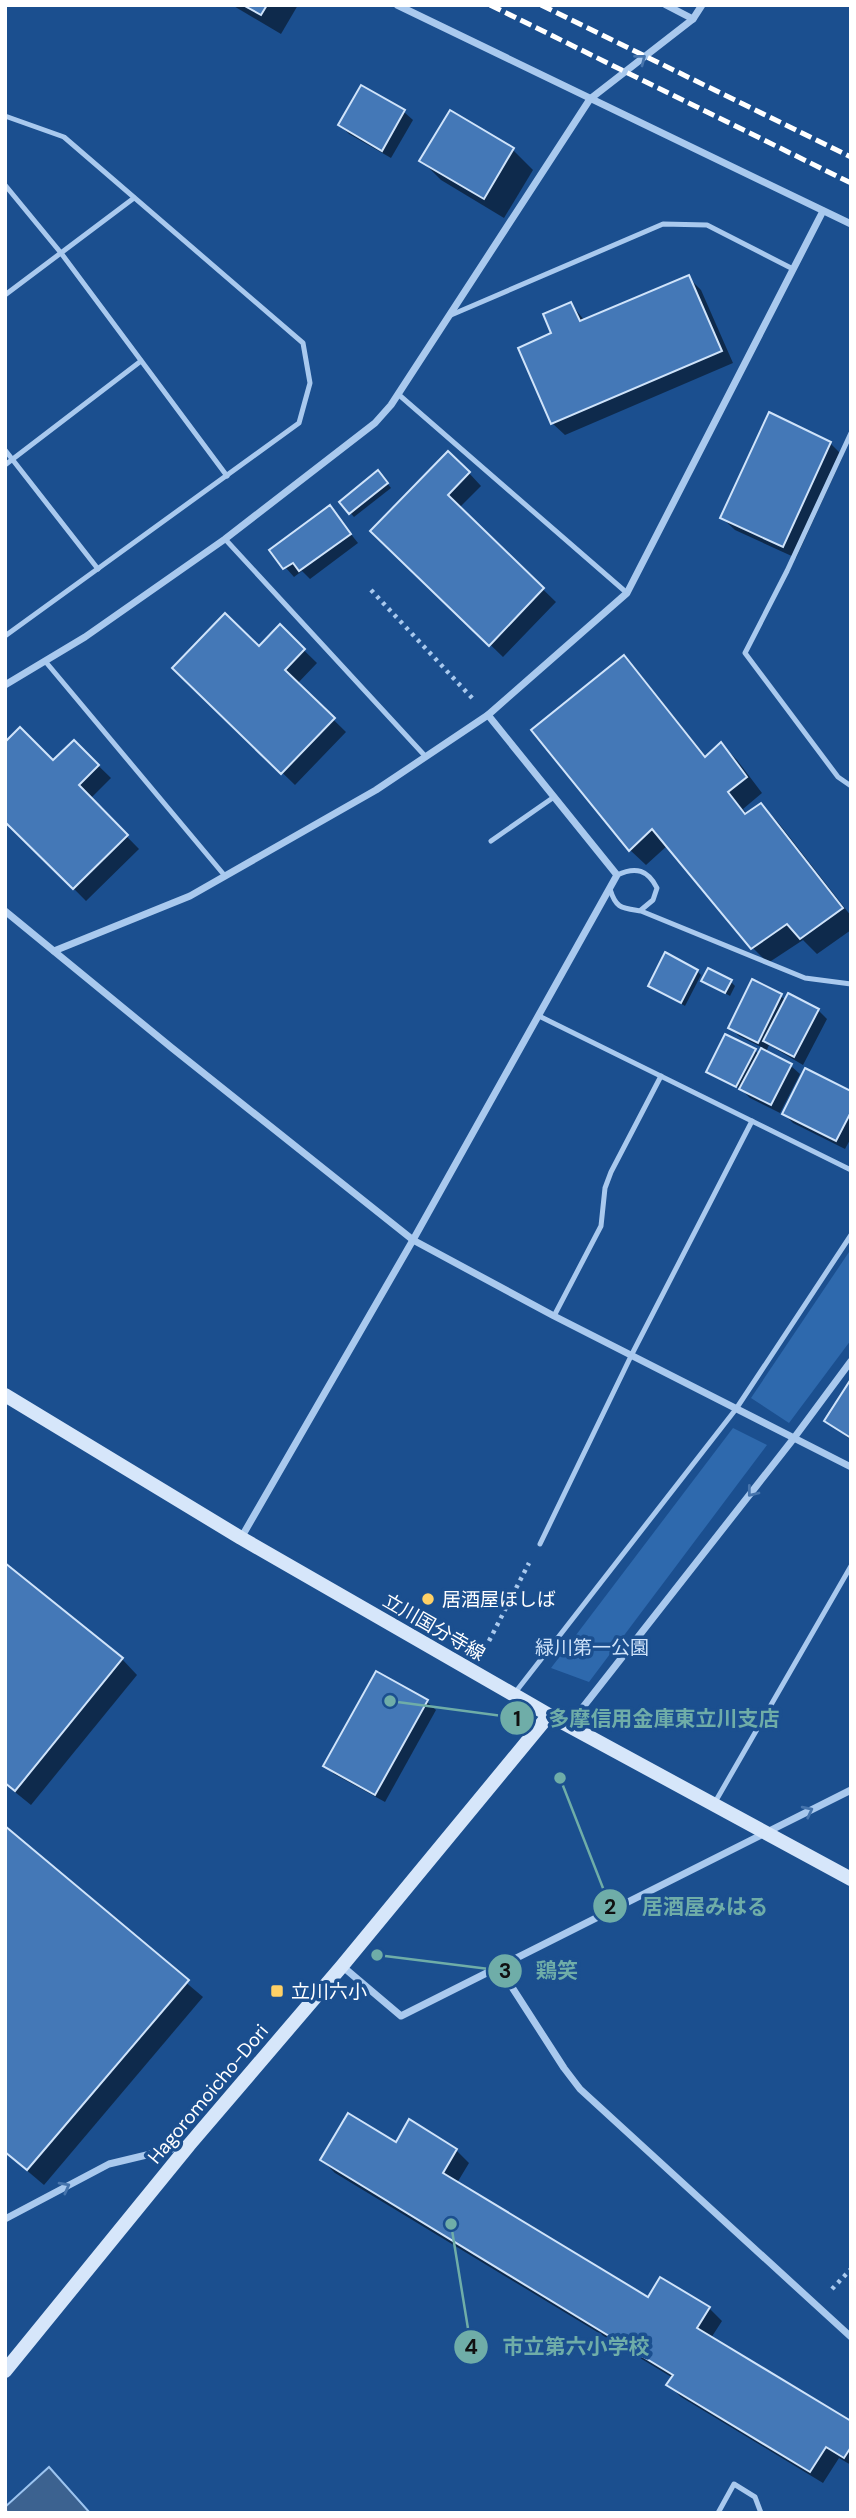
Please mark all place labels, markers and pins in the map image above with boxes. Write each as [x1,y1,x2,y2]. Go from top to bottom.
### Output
place label: 居酒屋ほしば [442,1587,556,1612]
marker: 居酒屋ほしば [420,1591,436,1607]
callout: 多摩信用金庫東立川支店 [500,1697,794,1739]
callout: 居酒屋みはる [593,1885,782,1927]
callout: 鶏笑 [487,1950,592,1992]
place label: 立川六小 [291,1979,367,2004]
marker: 立川六小 [269,1983,285,1999]
callout: 市立第六小学校 [454,2326,664,2368]

